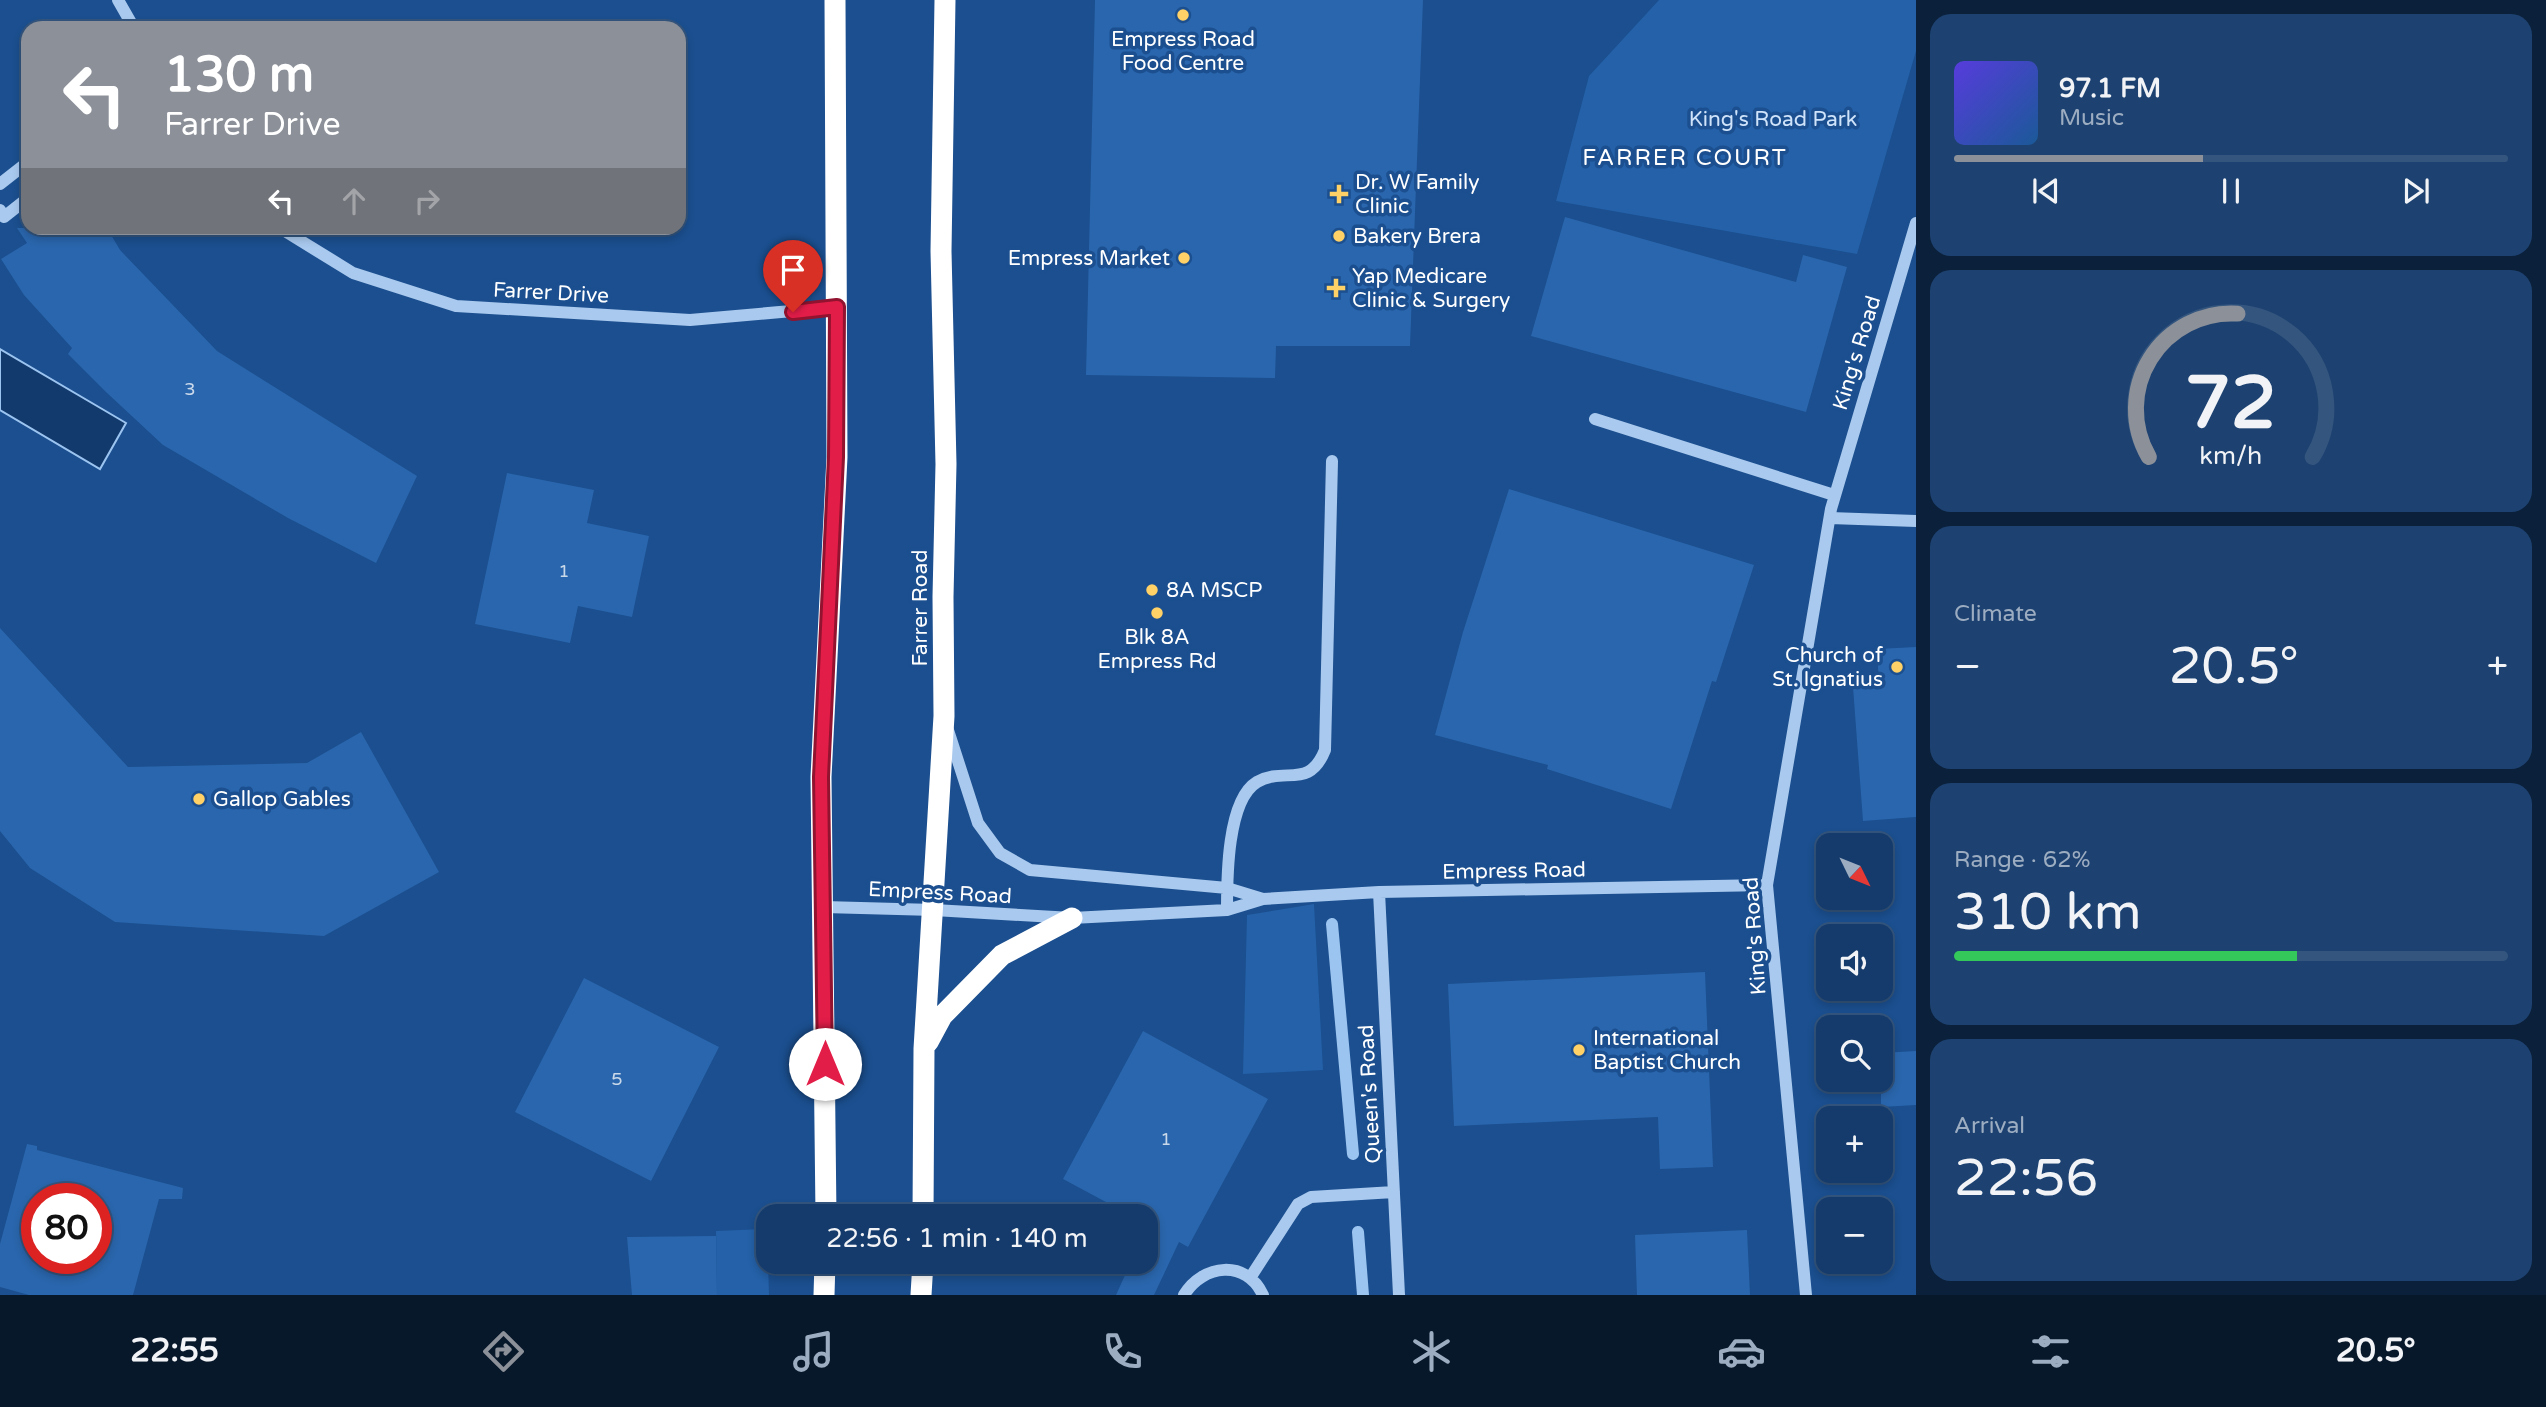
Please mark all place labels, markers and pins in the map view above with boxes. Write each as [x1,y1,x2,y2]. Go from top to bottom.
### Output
marker: Empress Road Food Centre [1175,7,1191,23]
place label: Empress Road Food Centre [1111,27,1255,76]
place label: Dr. W Family Clinic [1355,170,1480,219]
marker: Dr. W Family Clinic [1329,184,1349,204]
place label: Bakery Brera [1353,224,1481,249]
marker: Bakery Brera [1331,228,1347,244]
pin [763,240,823,312]
place label: Empress Market [1008,246,1170,271]
marker: Empress Market [1176,250,1192,266]
place label: Yap Medicare Clinic & Surgery [1352,264,1510,313]
marker: Yap Medicare Clinic & Surgery [1326,278,1346,298]
place label: 8A MSCP [1166,578,1262,603]
marker: 8A MSCP [1144,582,1160,598]
marker: Blk 8A Empress Rd [1149,605,1165,621]
place label: Blk 8A Empress Rd [1097,625,1217,674]
place label: Church of St. Ignatius [1772,643,1883,692]
marker: Church of St. Ignatius [1889,659,1905,675]
place label: Gallop Gables [213,787,351,812]
marker: Gallop Gables [191,791,207,807]
place label: International Baptist Church [1593,1026,1741,1075]
marker: International Baptist Church [1571,1042,1587,1058]

